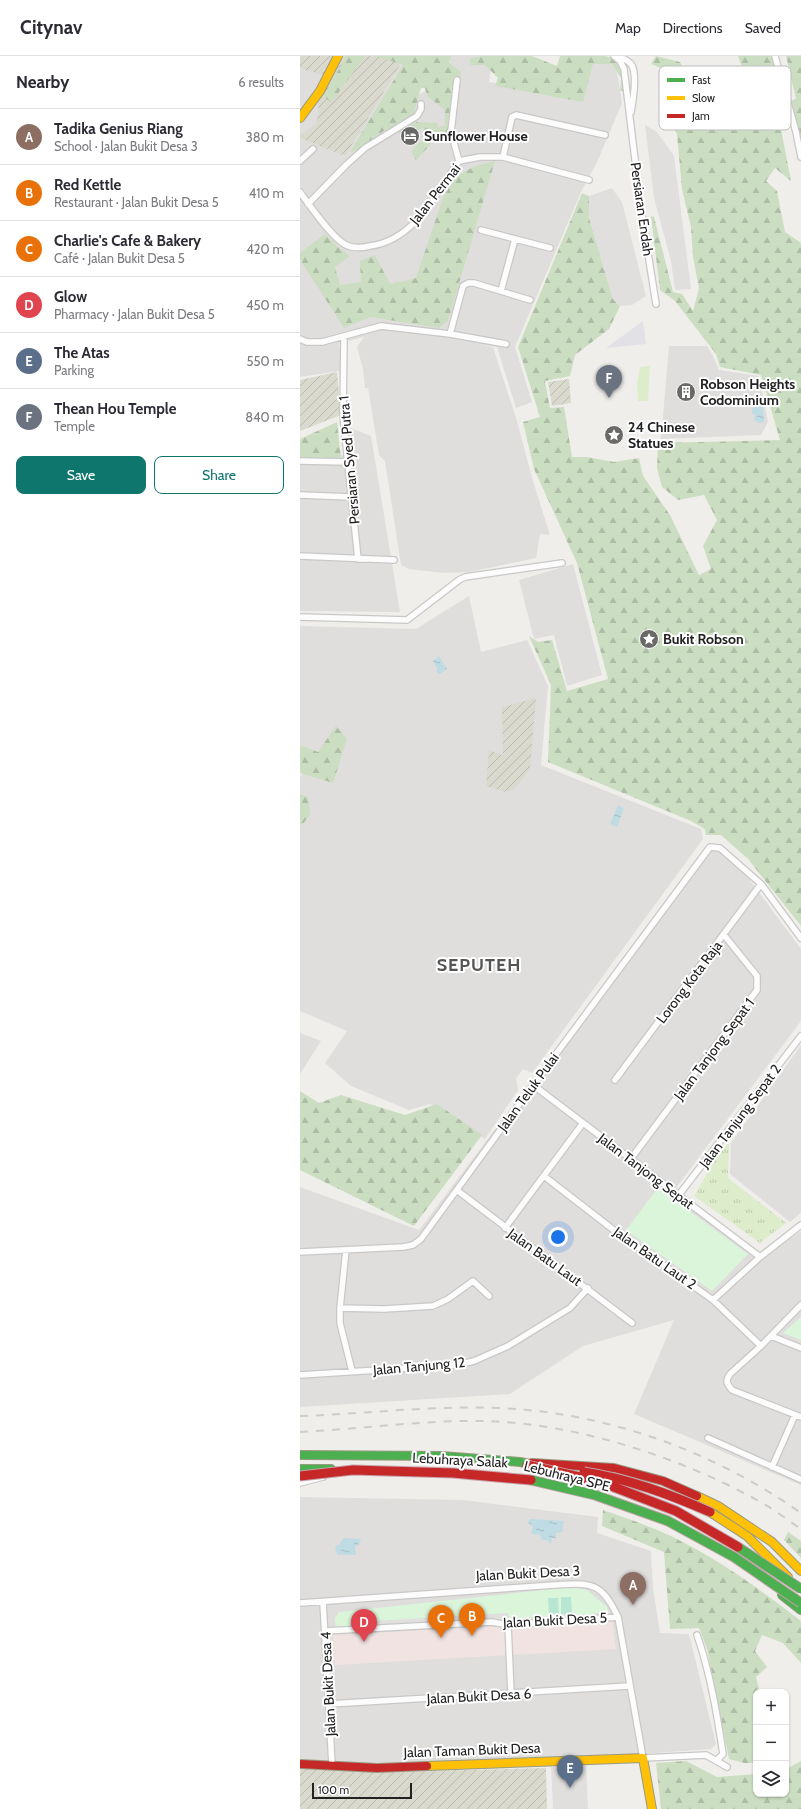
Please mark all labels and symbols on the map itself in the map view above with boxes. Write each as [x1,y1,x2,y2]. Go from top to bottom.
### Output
legend [659,66,791,130]
text: Fast [692,73,711,87]
text: Slow [692,91,715,105]
text: Jam [691,109,710,123]
hotel icon: Sunflower House [399,125,421,147]
place label: Sunflower House [424,127,528,145]
street label: Jalan Permai [405,160,464,229]
street label: Persiaran Endah [627,161,657,257]
pin: F [596,365,622,398]
place label: Robson Heights Codominium [700,375,795,409]
building icon: Robson Heights Codominium [675,381,697,403]
street label: Persiaran Syed Putra 1 [334,395,364,525]
place label: 24 Chinese Statues [628,418,695,452]
place icon: 24 Chinese Statues [603,424,625,446]
place icon: Bukit Robson [638,628,660,650]
place label: Bukit Robson [663,630,744,648]
street label: Lorong Kota Raja [652,937,726,1027]
district label: SEPUTEH [437,954,521,976]
street label: Jalan Tanjong Sepat 1 [669,994,758,1104]
street label: Jalan Teluk Pulai [493,1049,563,1136]
street label: Jalan Tanjung Sepat 2 [694,1060,785,1172]
street label: Jalan Tanjong Sepat [594,1128,698,1213]
street label: Jalan Batu Laut 2 [609,1222,700,1293]
street label: Jalan Batu Laut [504,1224,586,1290]
your location [548,1227,568,1247]
street label: Jalan Tanjung 12 [371,1353,466,1379]
street label: Lebuhraya Salak [412,1449,509,1472]
street label: Lebuhraya SPE [522,1457,612,1495]
street label: Jalan Bukit Desa 3 [474,1561,581,1585]
pin: A [620,1572,646,1605]
pin: B [459,1603,485,1636]
pin: C [428,1605,454,1638]
street label: Jalan Bukit Desa 5 [501,1608,608,1632]
pin: D [351,1609,377,1642]
street label: Jalan Bukit Desa 4 [316,1631,340,1738]
street label: Jalan Bukit Desa 6 [425,1684,532,1708]
street label: Jalan Taman Bukit Desa [402,1739,541,1761]
pin: E [557,1755,583,1788]
scale bar [312,1781,412,1800]

